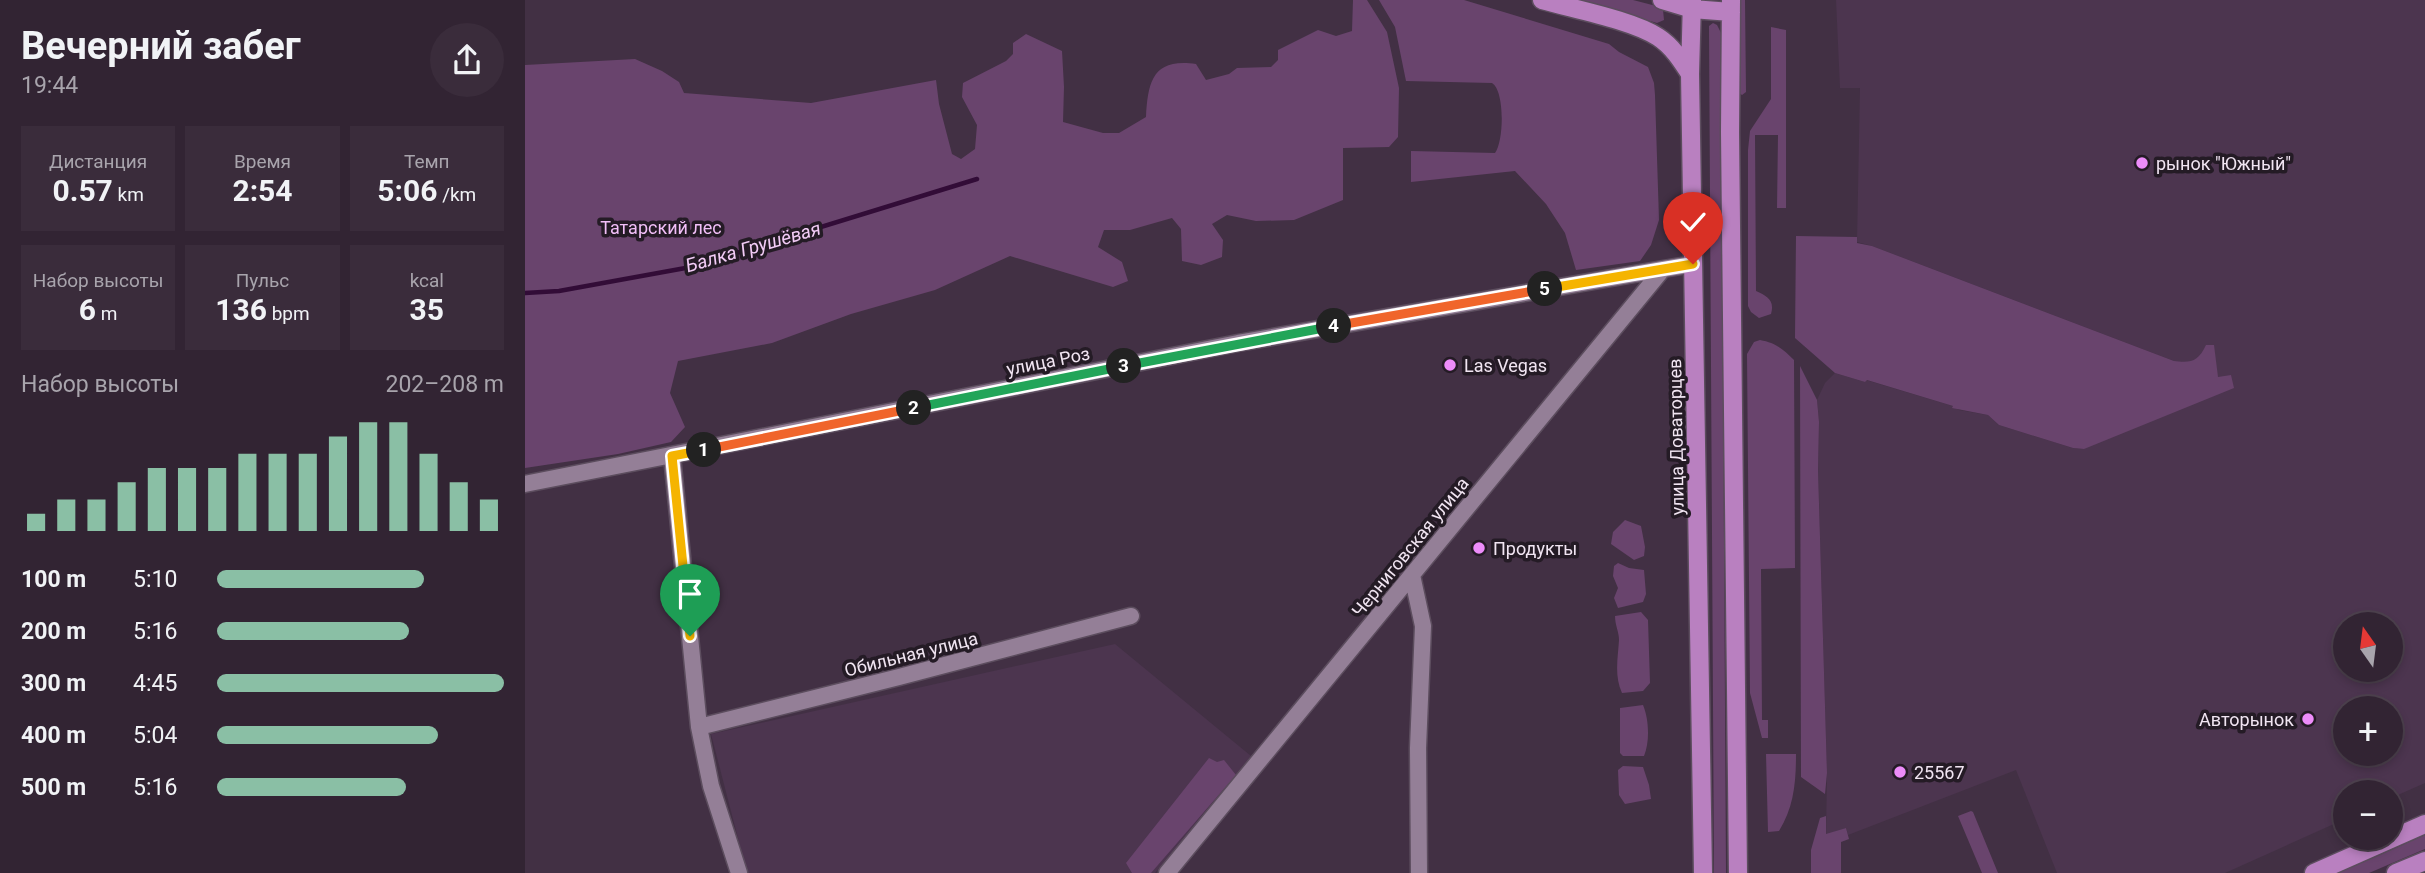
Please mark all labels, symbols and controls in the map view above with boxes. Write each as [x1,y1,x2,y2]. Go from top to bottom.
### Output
button: share [430,23,504,97]
text: Вечерний забег [21,24,301,68]
text: 19:44 [21,72,78,99]
text: Дистанция [49,150,147,173]
text: Время [234,150,291,173]
text: Темп [404,150,450,173]
place label: рынок "Южный" [2156,153,2291,174]
marker: рынок "Южный" [2134,155,2150,171]
text: 0.57 [52,173,113,208]
text: 2:54 [232,173,293,208]
text: 5:06 [377,173,437,208]
text: km [113,183,144,206]
text: /km [437,183,476,206]
pin [1663,192,1723,264]
icon: check [1674,203,1712,241]
park label: Татарский лес [600,217,722,238]
water label: Балка Грушёвая [683,217,823,277]
text: Набор высоты [33,269,164,292]
text: Пульс [236,269,289,292]
text: kcal [410,269,444,292]
pin: 5 [1527,272,1563,306]
text: 5 [1539,277,1550,300]
text: 6 [79,292,96,327]
text: 136 [215,292,267,327]
text: 35 [410,292,444,327]
text: m [96,302,117,325]
text: bpm [267,302,310,325]
pin: 4 [1317,308,1351,344]
text: 4 [1328,314,1339,337]
street label: улица Роз [1005,343,1091,379]
pin: 3 [1107,348,1141,384]
text: 3 [1118,354,1129,377]
place label: Las Vegas [1464,355,1547,376]
marker: Las Vegas [1442,357,1458,373]
street label: улица Доваторцев [1664,358,1688,516]
text: Набор высоты [21,371,179,398]
text: 202–208 m [385,371,504,398]
pin: 2 [897,390,931,426]
text: 2 [908,396,919,419]
pin: 1 [687,433,721,468]
text: 1 [698,438,709,461]
street label: Черниговская улица [1347,473,1473,621]
place label: Продукты [1493,538,1577,559]
marker: Продукты [1471,540,1487,556]
pin [660,564,720,636]
text: 100 m [21,566,86,593]
text: 5:10 [133,566,177,593]
icon: arrive [671,575,709,613]
north arrow [2333,612,2403,682]
map controls [2333,612,2403,850]
text: 200 m [21,618,86,645]
text: 5:16 [133,618,177,645]
street label: Обильная улица [842,627,980,681]
text: 300 m [21,670,86,697]
text: 4:45 [133,670,177,697]
button: + [2333,696,2403,766]
place label: Авторынок [2199,709,2294,730]
marker: Авторынок [2300,711,2316,727]
text: 400 m [21,722,86,749]
text: 5:04 [133,722,177,749]
place label: 25567 [1914,762,1965,783]
marker: 25567 [1892,764,1908,780]
text: 500 m [21,774,86,801]
text: 5:16 [133,774,177,801]
button: − [2333,780,2403,850]

